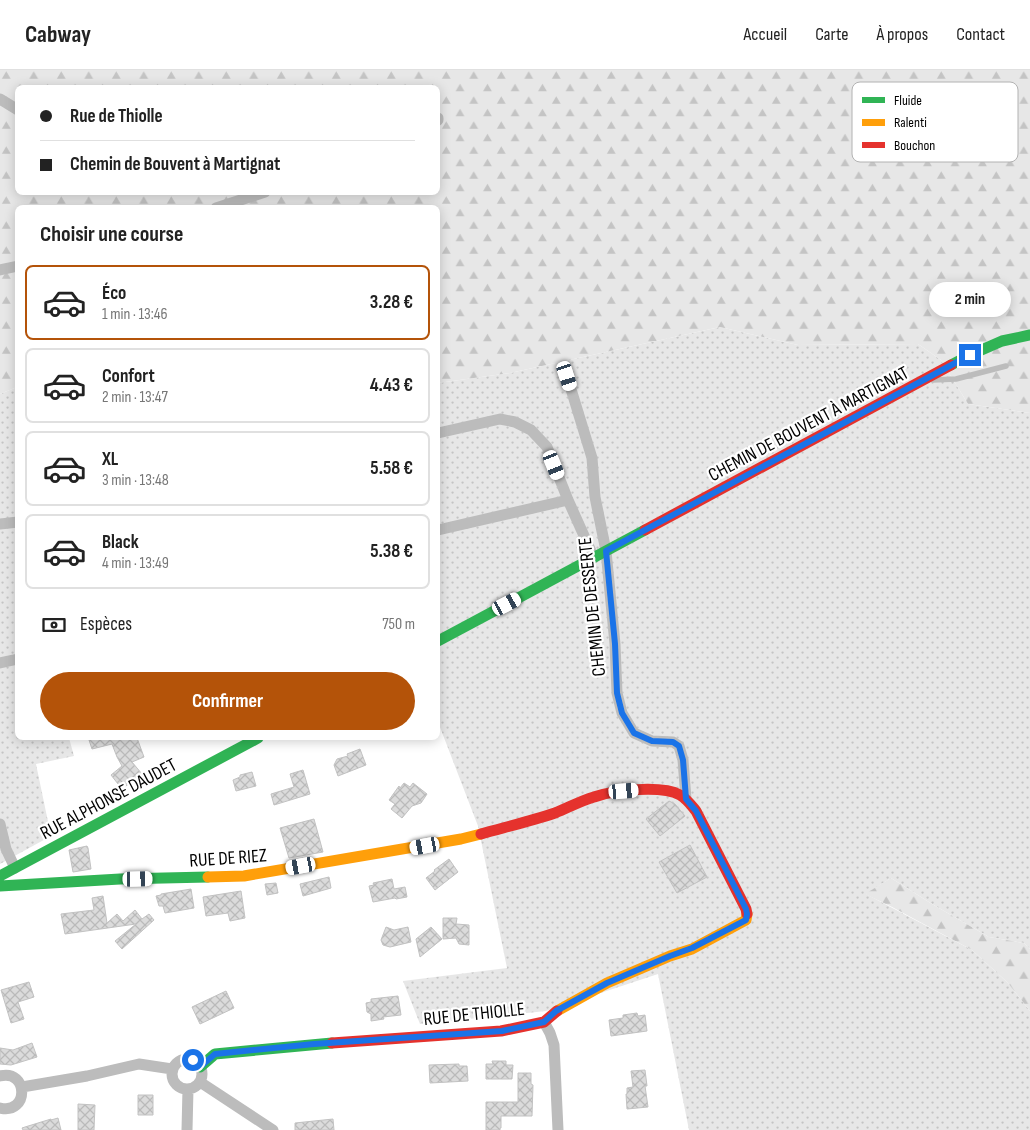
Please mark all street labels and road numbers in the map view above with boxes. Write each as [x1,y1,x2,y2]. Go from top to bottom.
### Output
street label: CHEMIN DE BOUVENT À MARTIGNAT [705,362,913,487]
street label: CHEMIN DE DESSERTE [574,536,611,678]
street label: RUE ALPHONSE DAUDET [37,754,181,845]
street label: RUE DE RIEZ [189,844,268,873]
street label: RUE DE THIOLLE [422,998,526,1031]

